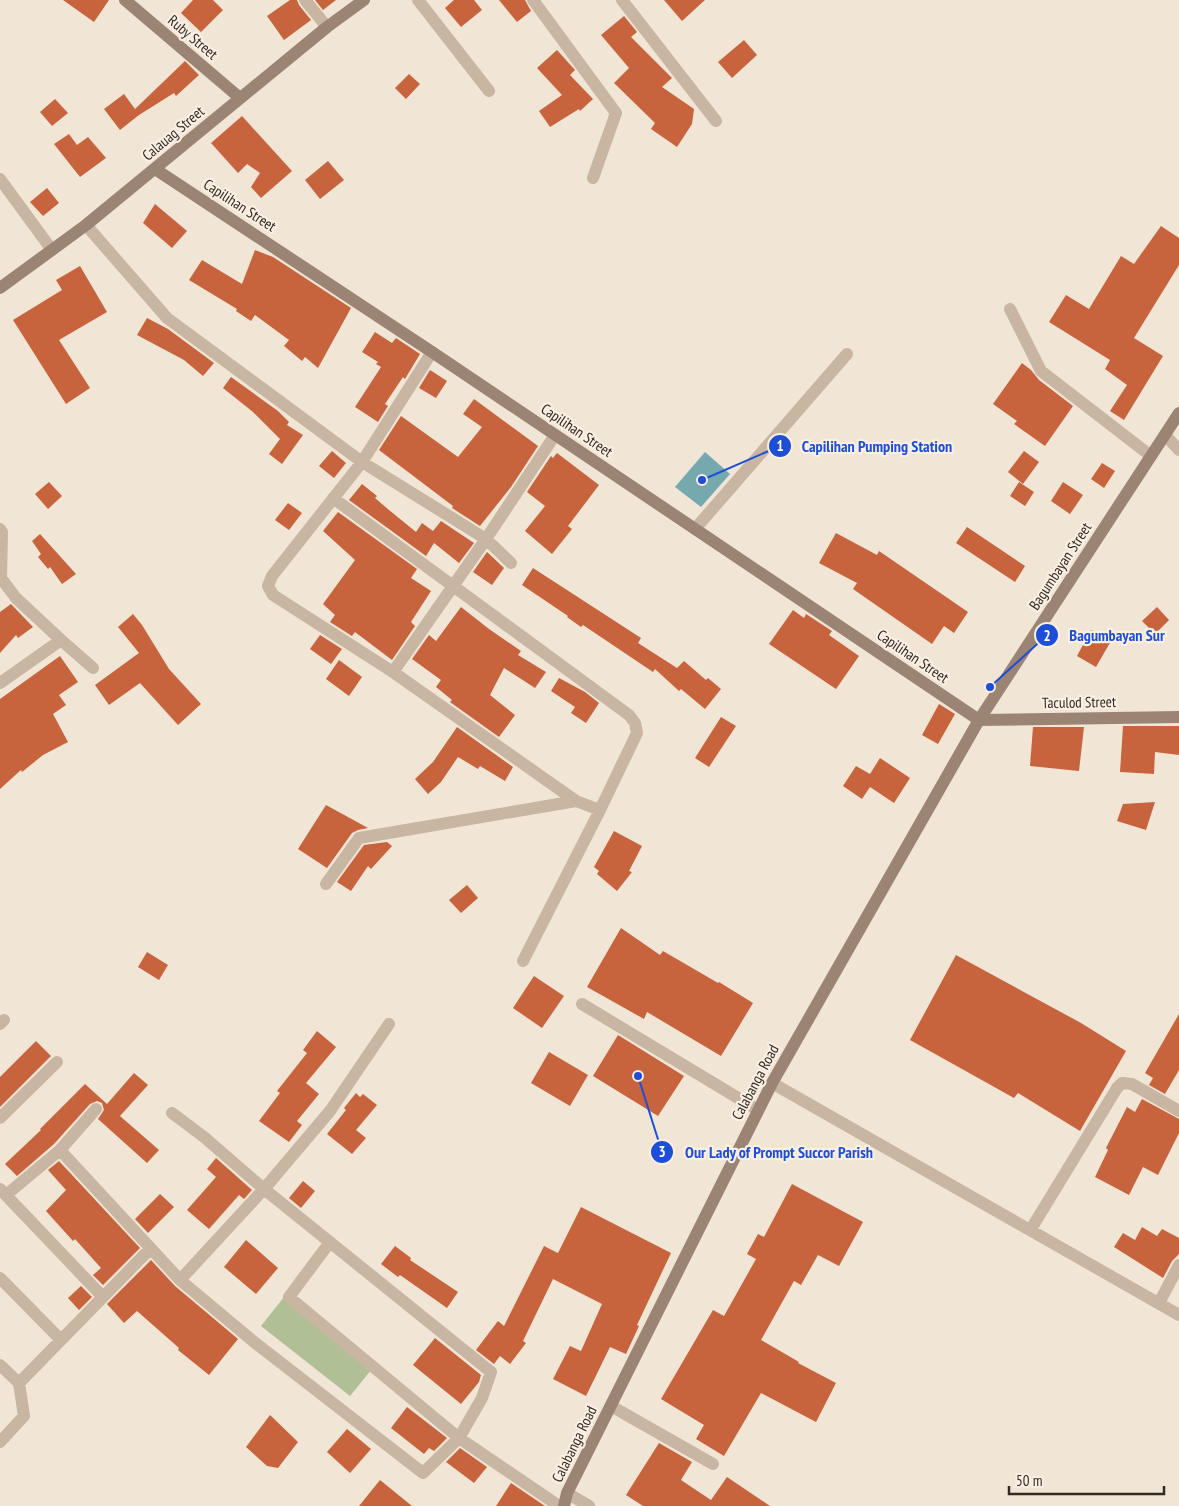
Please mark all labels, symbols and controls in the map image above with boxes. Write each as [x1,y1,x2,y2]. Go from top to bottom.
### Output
street label: Ruby Street [164,11,222,63]
street label: Calauag Street [138,101,208,165]
street label: Capilihan Street [200,175,280,235]
street label: Capilihan Street [537,399,617,461]
callout: Capilihan Pumping Station [767,431,963,462]
text: 1 [776,436,784,455]
text: Capilihan Pumping Station [802,436,952,456]
street label: Bagumbayan Street [1025,519,1095,613]
callout: Bagumbayan Sur [1034,620,1175,651]
street label: Capilihan Street [873,625,953,687]
text: Bagumbayan Sur [1069,625,1165,645]
text: 2 [1043,626,1051,645]
street label: Taculod Street [1042,692,1116,712]
street label: Calabanga Road [727,1041,783,1123]
callout: Our Lady of Prompt Succor Parish [649,1137,883,1168]
text: 3 [658,1142,666,1161]
text: Our Lady of Prompt Succor Parish [685,1142,873,1162]
street label: Calabanga Road [547,1403,601,1485]
scale bar [1009,1464,1164,1496]
text: 50 m [1016,1471,1042,1490]

